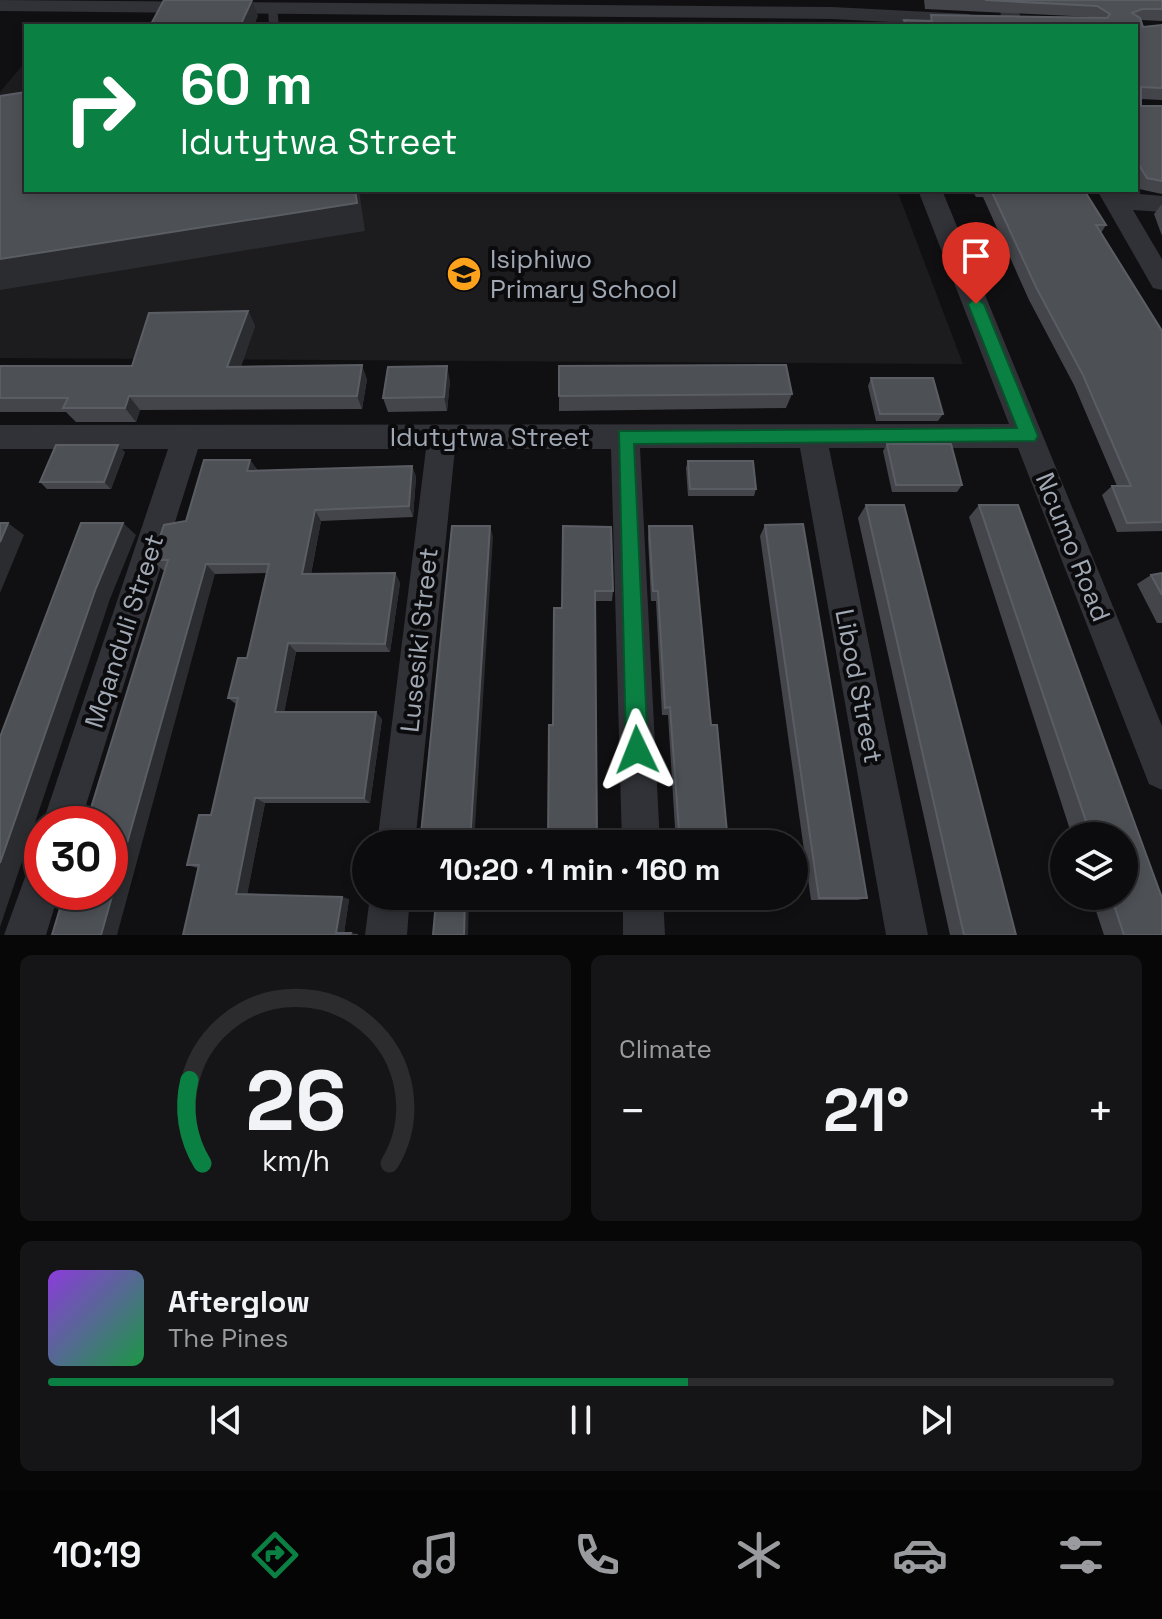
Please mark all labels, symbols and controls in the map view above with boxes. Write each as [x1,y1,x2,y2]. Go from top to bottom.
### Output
text: 60 m [180,49,313,120]
icon: right [48,56,152,160]
text: Idutytwa Street [180,119,458,165]
pin [942,222,1010,304]
icon: arrive [954,234,998,278]
place label: Isiphiwo Primary School [490,242,677,306]
school or university icon: Isiphiwo Primary School [445,255,483,293]
street label: Idutytwa Street [390,420,590,454]
street label: Ncumo Road [1028,468,1118,626]
street label: Mqanduli Street [77,530,171,732]
street label: Lusesiki Street [392,546,446,734]
street label: Libod Street [827,606,891,766]
position arrow [595,708,679,792]
speed limit sign: 30 [24,806,128,910]
map controls [1050,822,1138,910]
button: layers [1050,822,1138,910]
text: 10:20 · 1 min · 160 m [440,850,720,889]
text: Climate [619,1032,712,1066]
text: 26 [245,1048,346,1154]
text: 21° [823,1072,910,1149]
text: − [619,1083,646,1139]
text: + [1087,1083,1114,1139]
text: km/h [261,1143,330,1179]
text: Afterglow [168,1282,310,1321]
text: The Pines [168,1321,288,1355]
icon: previous [204,1398,248,1442]
icon: pause [559,1398,603,1442]
icon: next [914,1398,958,1442]
icon: directions [247,1527,303,1583]
icon: music [408,1527,464,1583]
icon: phone [569,1527,625,1583]
icon: climate [731,1527,787,1583]
icon: car [892,1527,948,1583]
icon: filters [1053,1527,1109,1583]
text: 10:19 [53,1532,142,1578]

